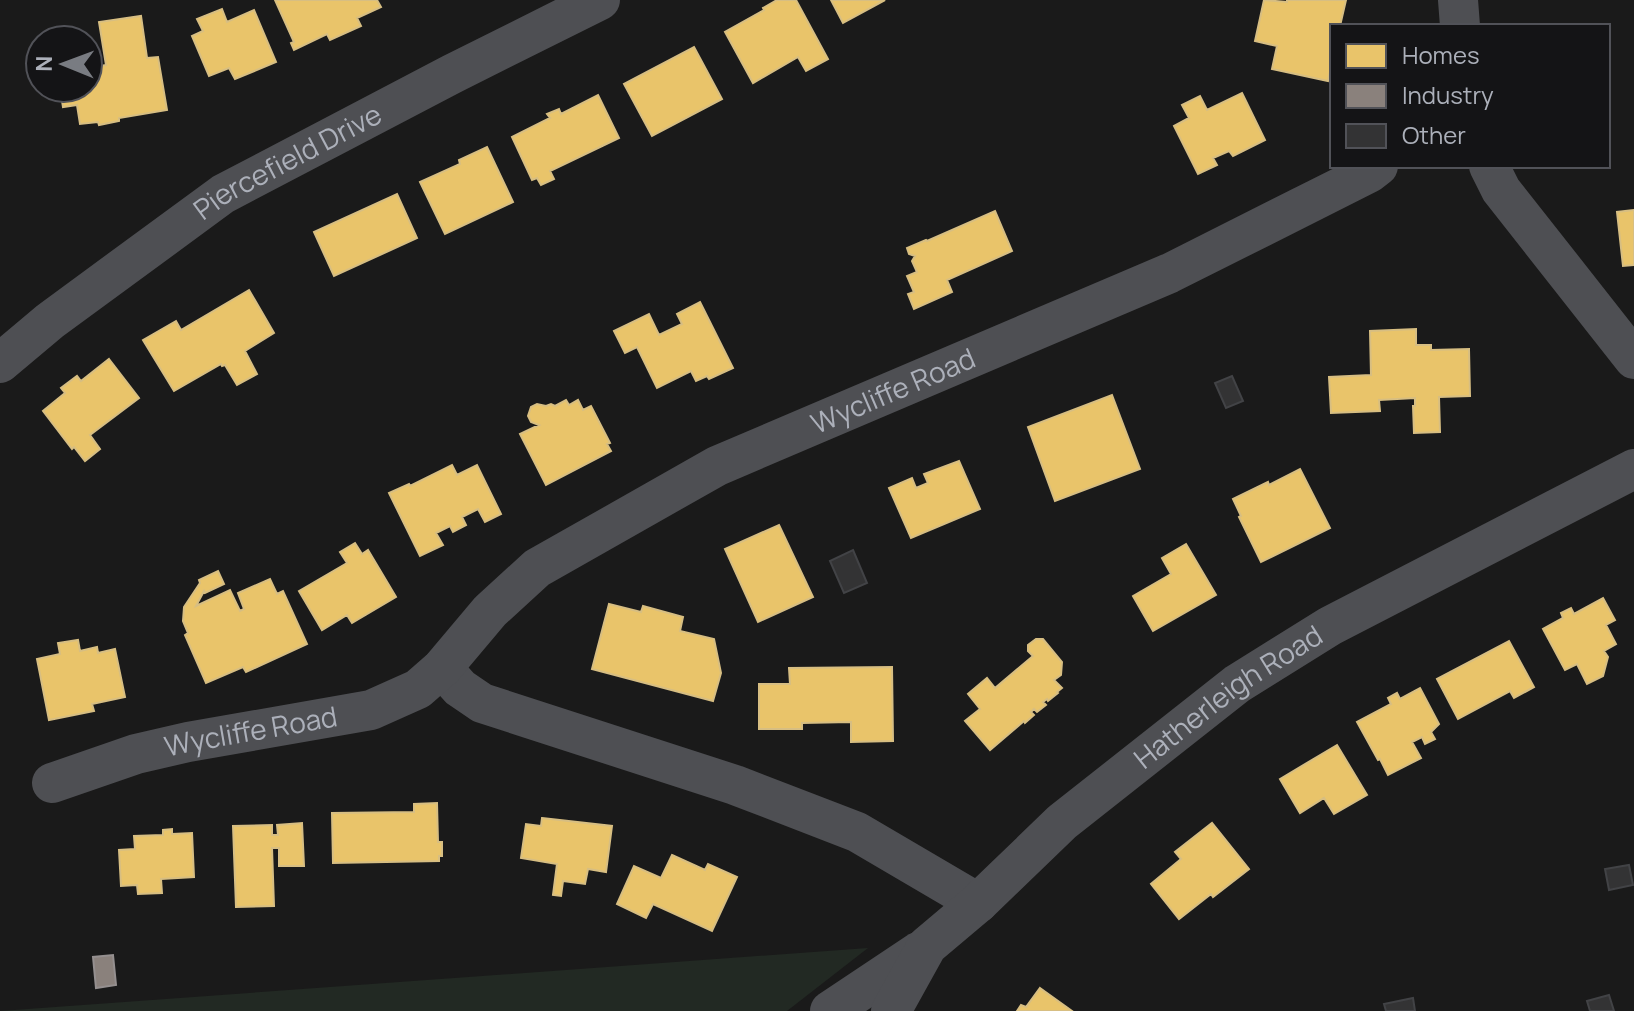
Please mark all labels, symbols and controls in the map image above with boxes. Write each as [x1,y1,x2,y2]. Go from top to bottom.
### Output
north arrow [24,24,104,104]
legend [1330,24,1610,168]
text: Homes [1402,38,1480,71]
text: N [29,55,59,72]
text: Industry [1402,78,1494,111]
street label: Piercefield Drive [185,94,388,228]
text: Other [1402,118,1466,151]
street label: Wycliffe Road [805,338,981,442]
street label: Hatherleigh Road [1125,616,1329,776]
street label: Wycliffe Road [160,696,340,765]

